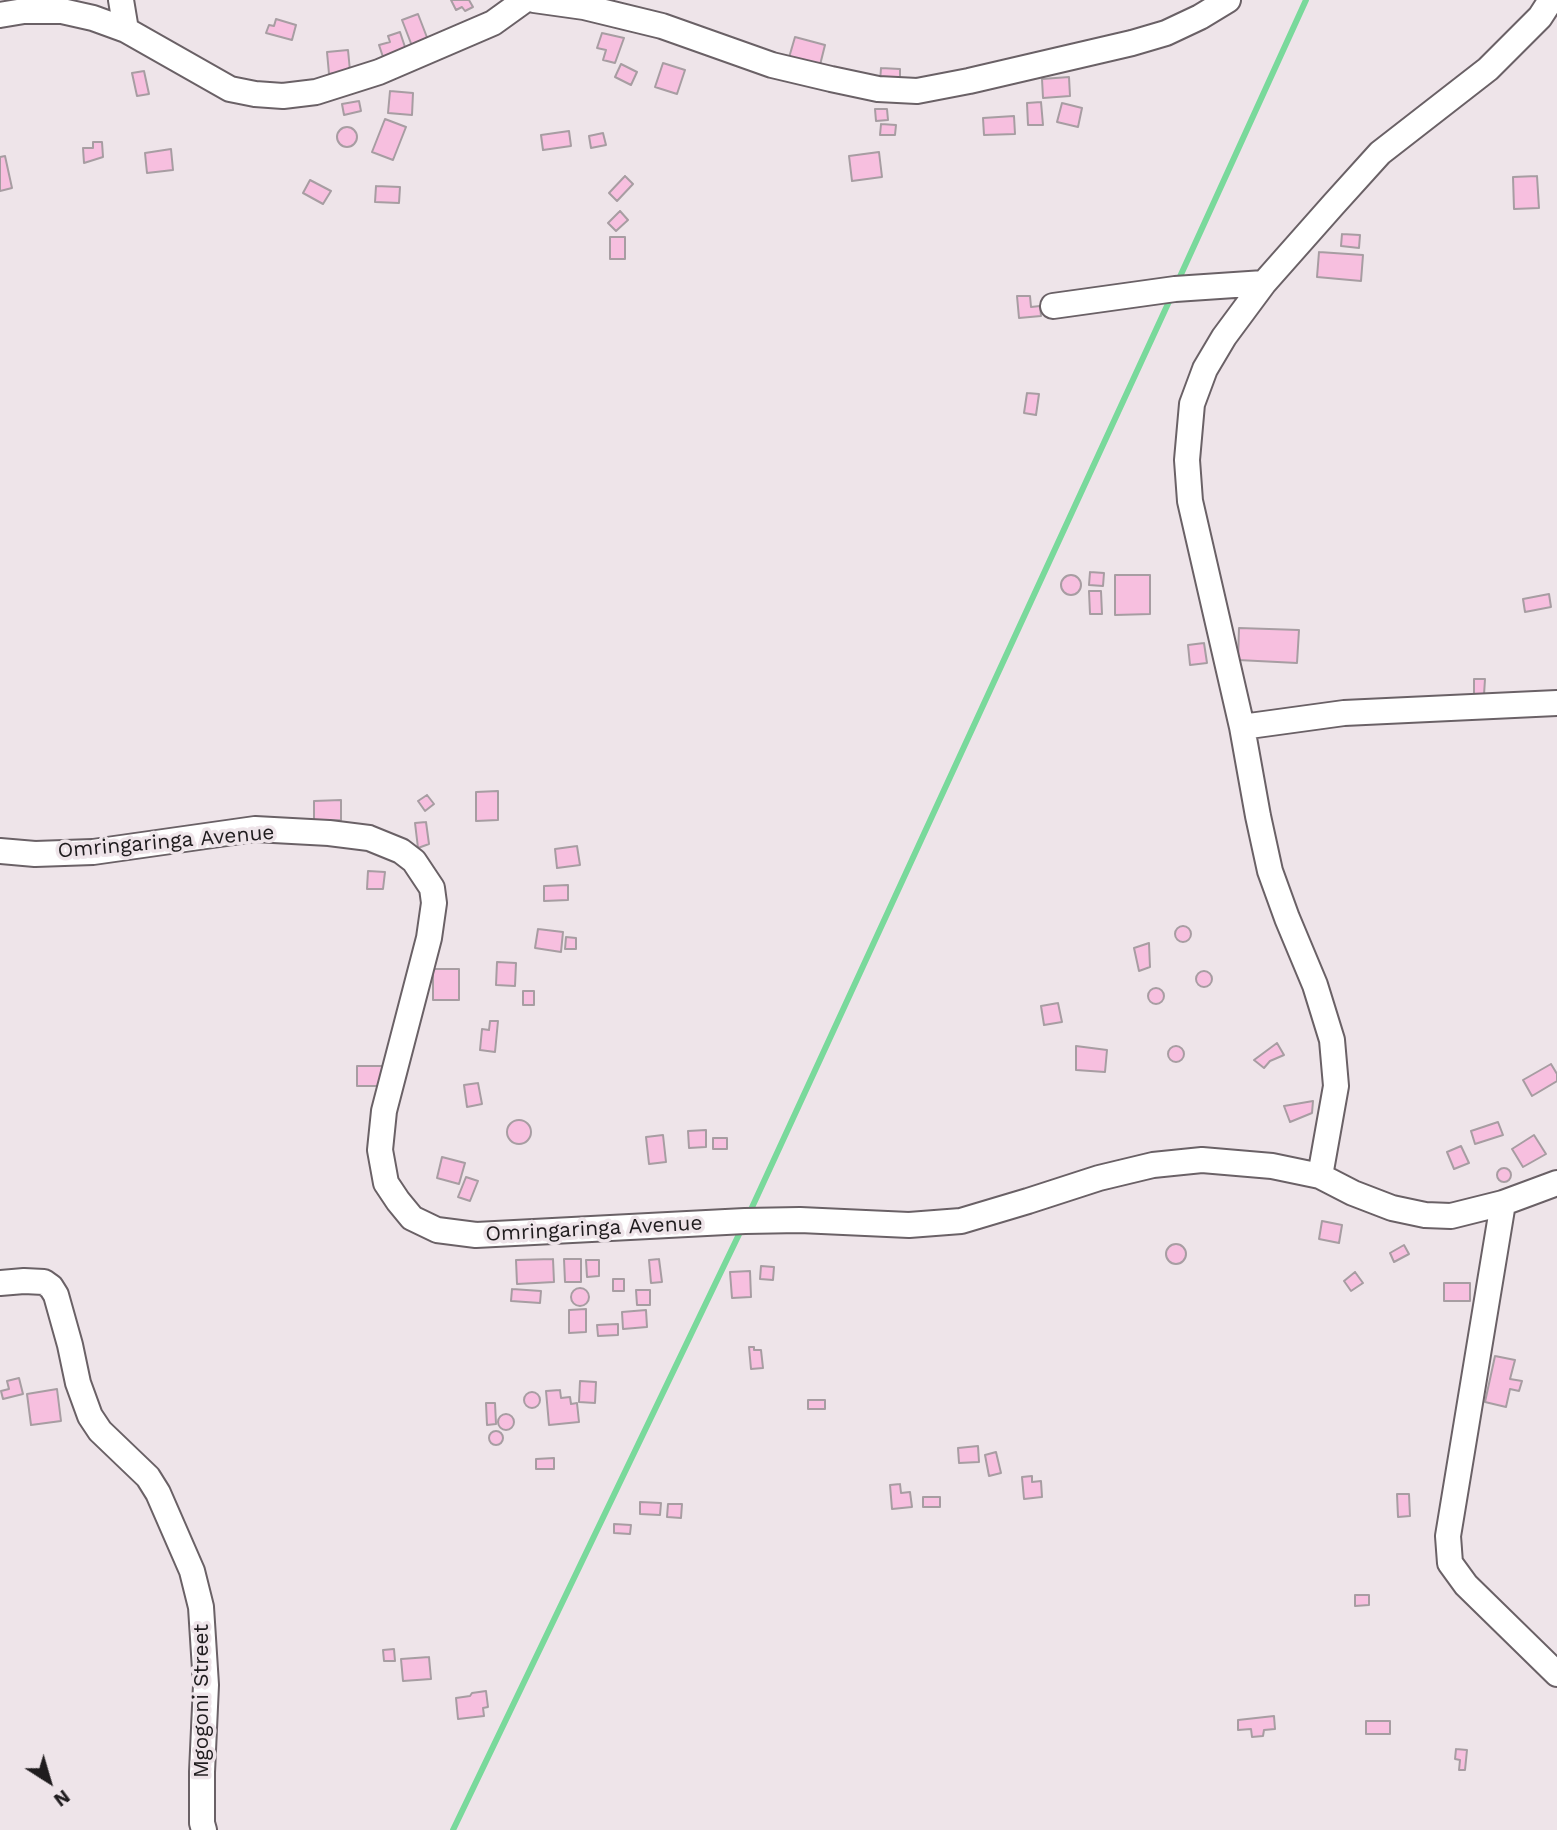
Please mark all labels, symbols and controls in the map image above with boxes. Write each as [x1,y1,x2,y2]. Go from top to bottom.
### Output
street label: Omringaringa Avenue [57,820,275,864]
street label: Omringaringa Avenue [485,1211,703,1247]
street label: Mgogoni Street [189,1624,215,1778]
north arrow [14,1746,84,1816]
text: N [49,1785,74,1812]

